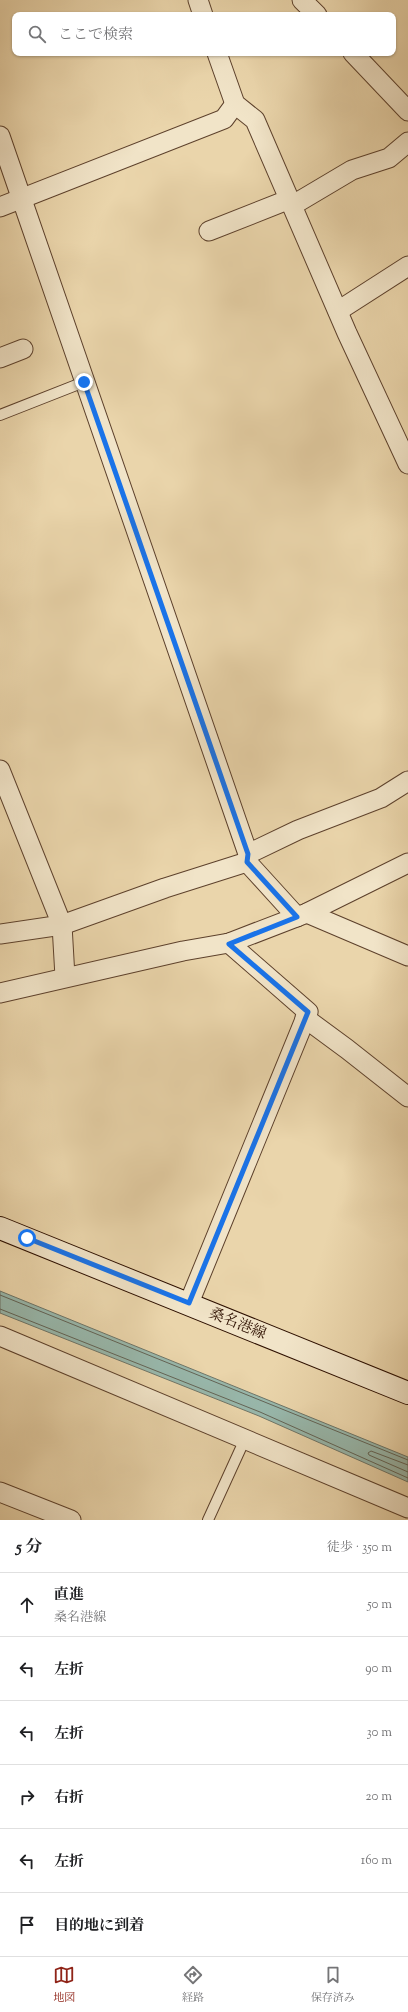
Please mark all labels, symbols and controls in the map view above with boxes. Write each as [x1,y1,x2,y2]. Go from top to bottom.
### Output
search box [12,12,396,56]
icon: search [26,23,48,45]
text: ここで検索 [58,25,133,46]
route end [75,373,93,391]
route start [18,1229,36,1247]
street label: 桑名港線 [206,1303,269,1345]
text: 5 分 [16,1536,42,1560]
text: 徒歩 · 350 m [327,1539,392,1557]
text: 直進 [54,1585,84,1606]
icon: ahead [16,1594,38,1616]
text: 50 m [367,1596,392,1614]
text: 桑名港線 [54,1609,106,1627]
icon: left [16,1658,38,1680]
text: 左折 [54,1660,84,1681]
text: 90 m [365,1660,392,1678]
icon: left [16,1722,38,1744]
text: 左折 [54,1724,84,1745]
text: 30 m [366,1724,392,1742]
icon: right [16,1786,38,1808]
text: 右折 [54,1788,84,1809]
text: 20 m [366,1788,392,1806]
icon: left [16,1850,38,1872]
text: 左折 [54,1852,84,1873]
text: 160 m [361,1852,392,1870]
icon: arrive [16,1914,38,1936]
text: 目的地に到着 [54,1916,144,1937]
tab: 地図 [53,1964,75,2006]
tab: 経路 [182,1964,204,2006]
tab: 保存済み [311,1964,355,2006]

